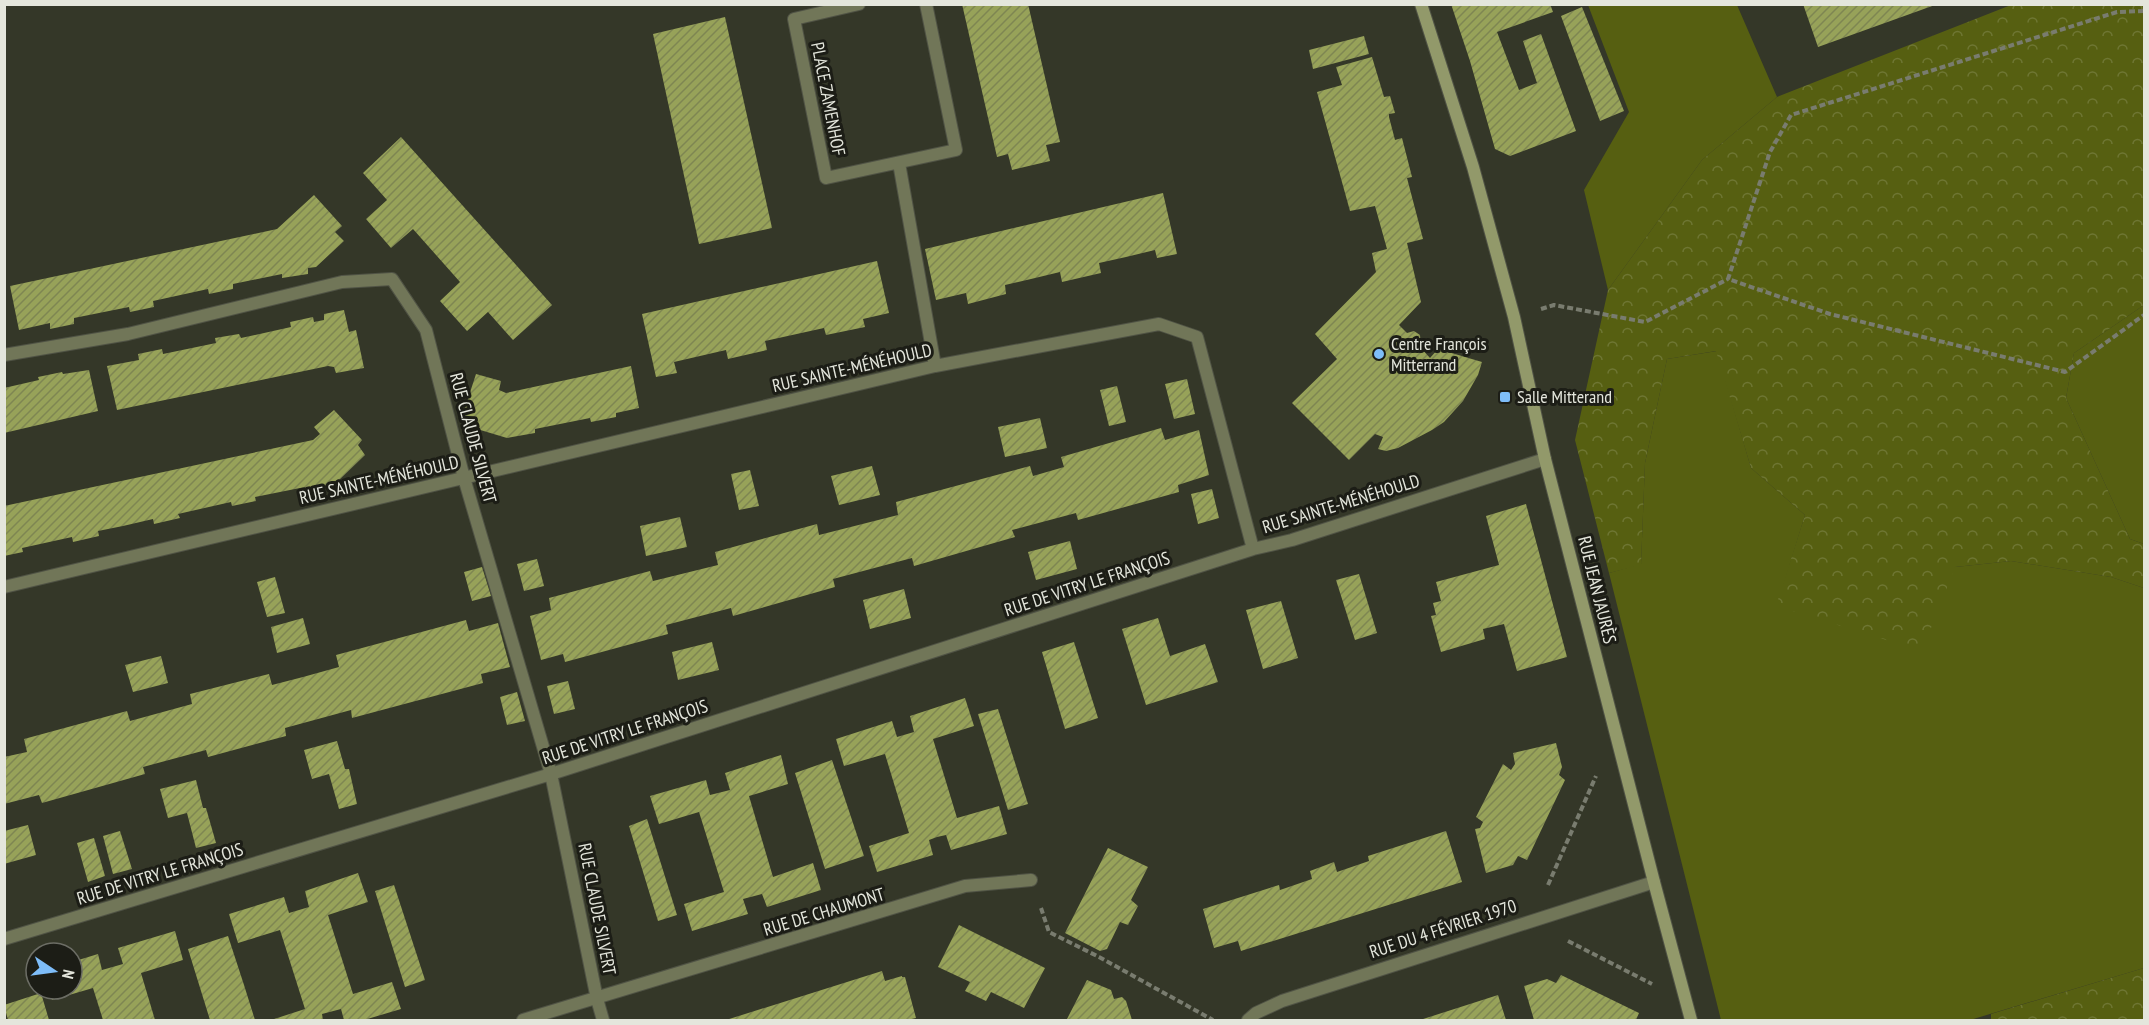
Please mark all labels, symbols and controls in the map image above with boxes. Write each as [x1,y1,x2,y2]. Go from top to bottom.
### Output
street label: PLACE ZAMENHOF [806,40,851,158]
place label: Centre François Mitterrand [1391,332,1487,376]
street label: RUE SAINTE-MÉNÉHOULD [770,338,934,397]
marker: Centre François Mitterrand [1372,347,1386,361]
street label: RUE CLAUDE SILVERT [445,370,502,506]
place label: Salle Mitterand [1517,385,1612,408]
marker: Salle Mitterand [1498,390,1512,404]
street label: RUE SAINTE-MÉNÉHOULD [297,450,461,509]
street label: RUE SAINTE-MÉNÉHOULD [1260,469,1422,538]
street label: RUE JEAN JAURÈS [1573,534,1622,646]
street label: RUE DE VITRY LE FRANÇOIS [1001,546,1173,621]
street label: RUE DE VITRY LE FRANÇOIS [539,694,711,769]
street label: RUE DE VITRY LE FRANÇOIS [74,837,246,910]
street label: RUE CLAUDE SILVERT [573,841,622,977]
street label: RUE DE CHAUMONT [761,882,887,941]
street label: RUE DU 4 FÉVRIER 1970 [1367,894,1519,963]
north arrow [24,941,84,1001]
text: N [58,968,79,981]

